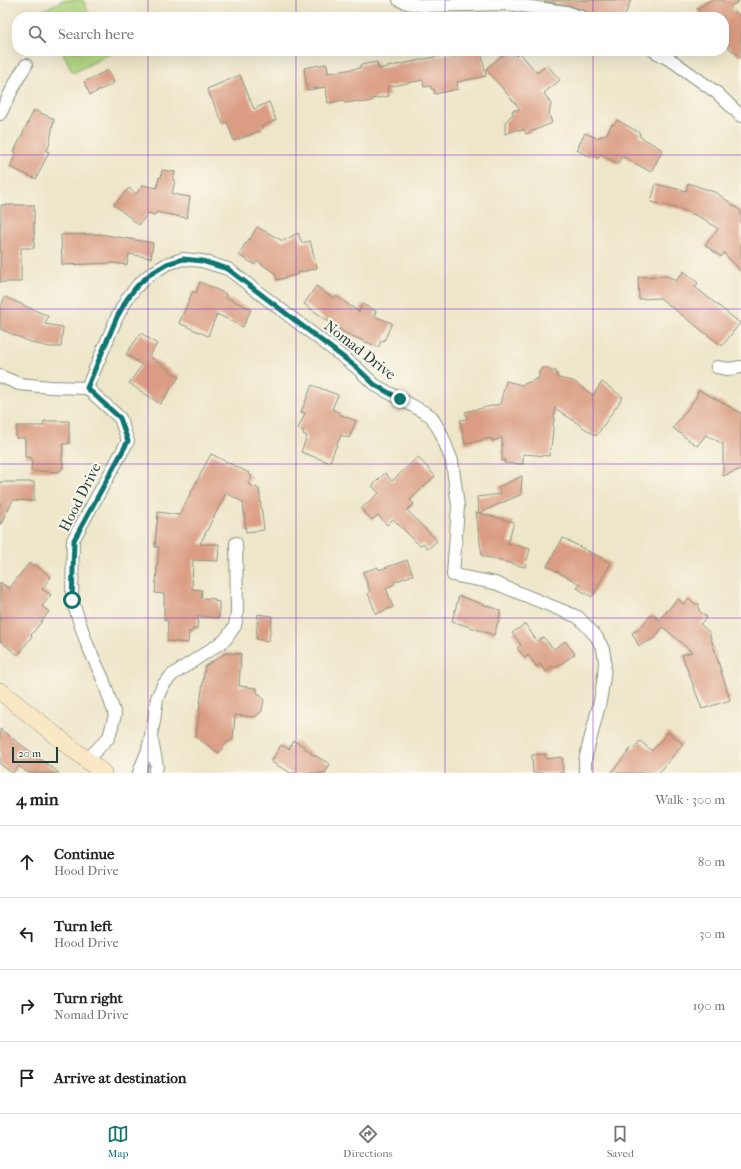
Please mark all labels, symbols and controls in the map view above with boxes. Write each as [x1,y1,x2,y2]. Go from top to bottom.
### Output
search box [12,12,729,56]
icon: search [26,23,48,45]
text: Search here [58,25,134,43]
street label: Nomad Drive [321,316,400,384]
route end [391,390,409,408]
street label: Hood Drive [55,459,105,534]
route start [63,591,81,609]
scale bar [12,745,58,764]
text: 20 m [18,747,41,760]
text: 4 min [16,789,59,809]
text: Walk · 300 m [655,792,725,807]
text: Continue [54,845,114,863]
icon: ahead [16,851,38,873]
text: 80 m [698,854,725,869]
text: Hood Drive [54,863,119,878]
text: Turn left [54,917,112,935]
icon: left [16,923,38,945]
text: 30 m [699,926,725,941]
text: Hood Drive [54,935,119,950]
text: Turn right [54,989,123,1007]
icon: right [16,995,38,1017]
text: 190 m [693,998,725,1013]
text: Nomad Drive [54,1007,129,1022]
icon: arrive [16,1067,38,1089]
text: Arrive at destination [54,1069,186,1087]
tab: Map [107,1123,129,1160]
tab: Directions [343,1123,393,1160]
tab: Saved [607,1123,634,1160]

